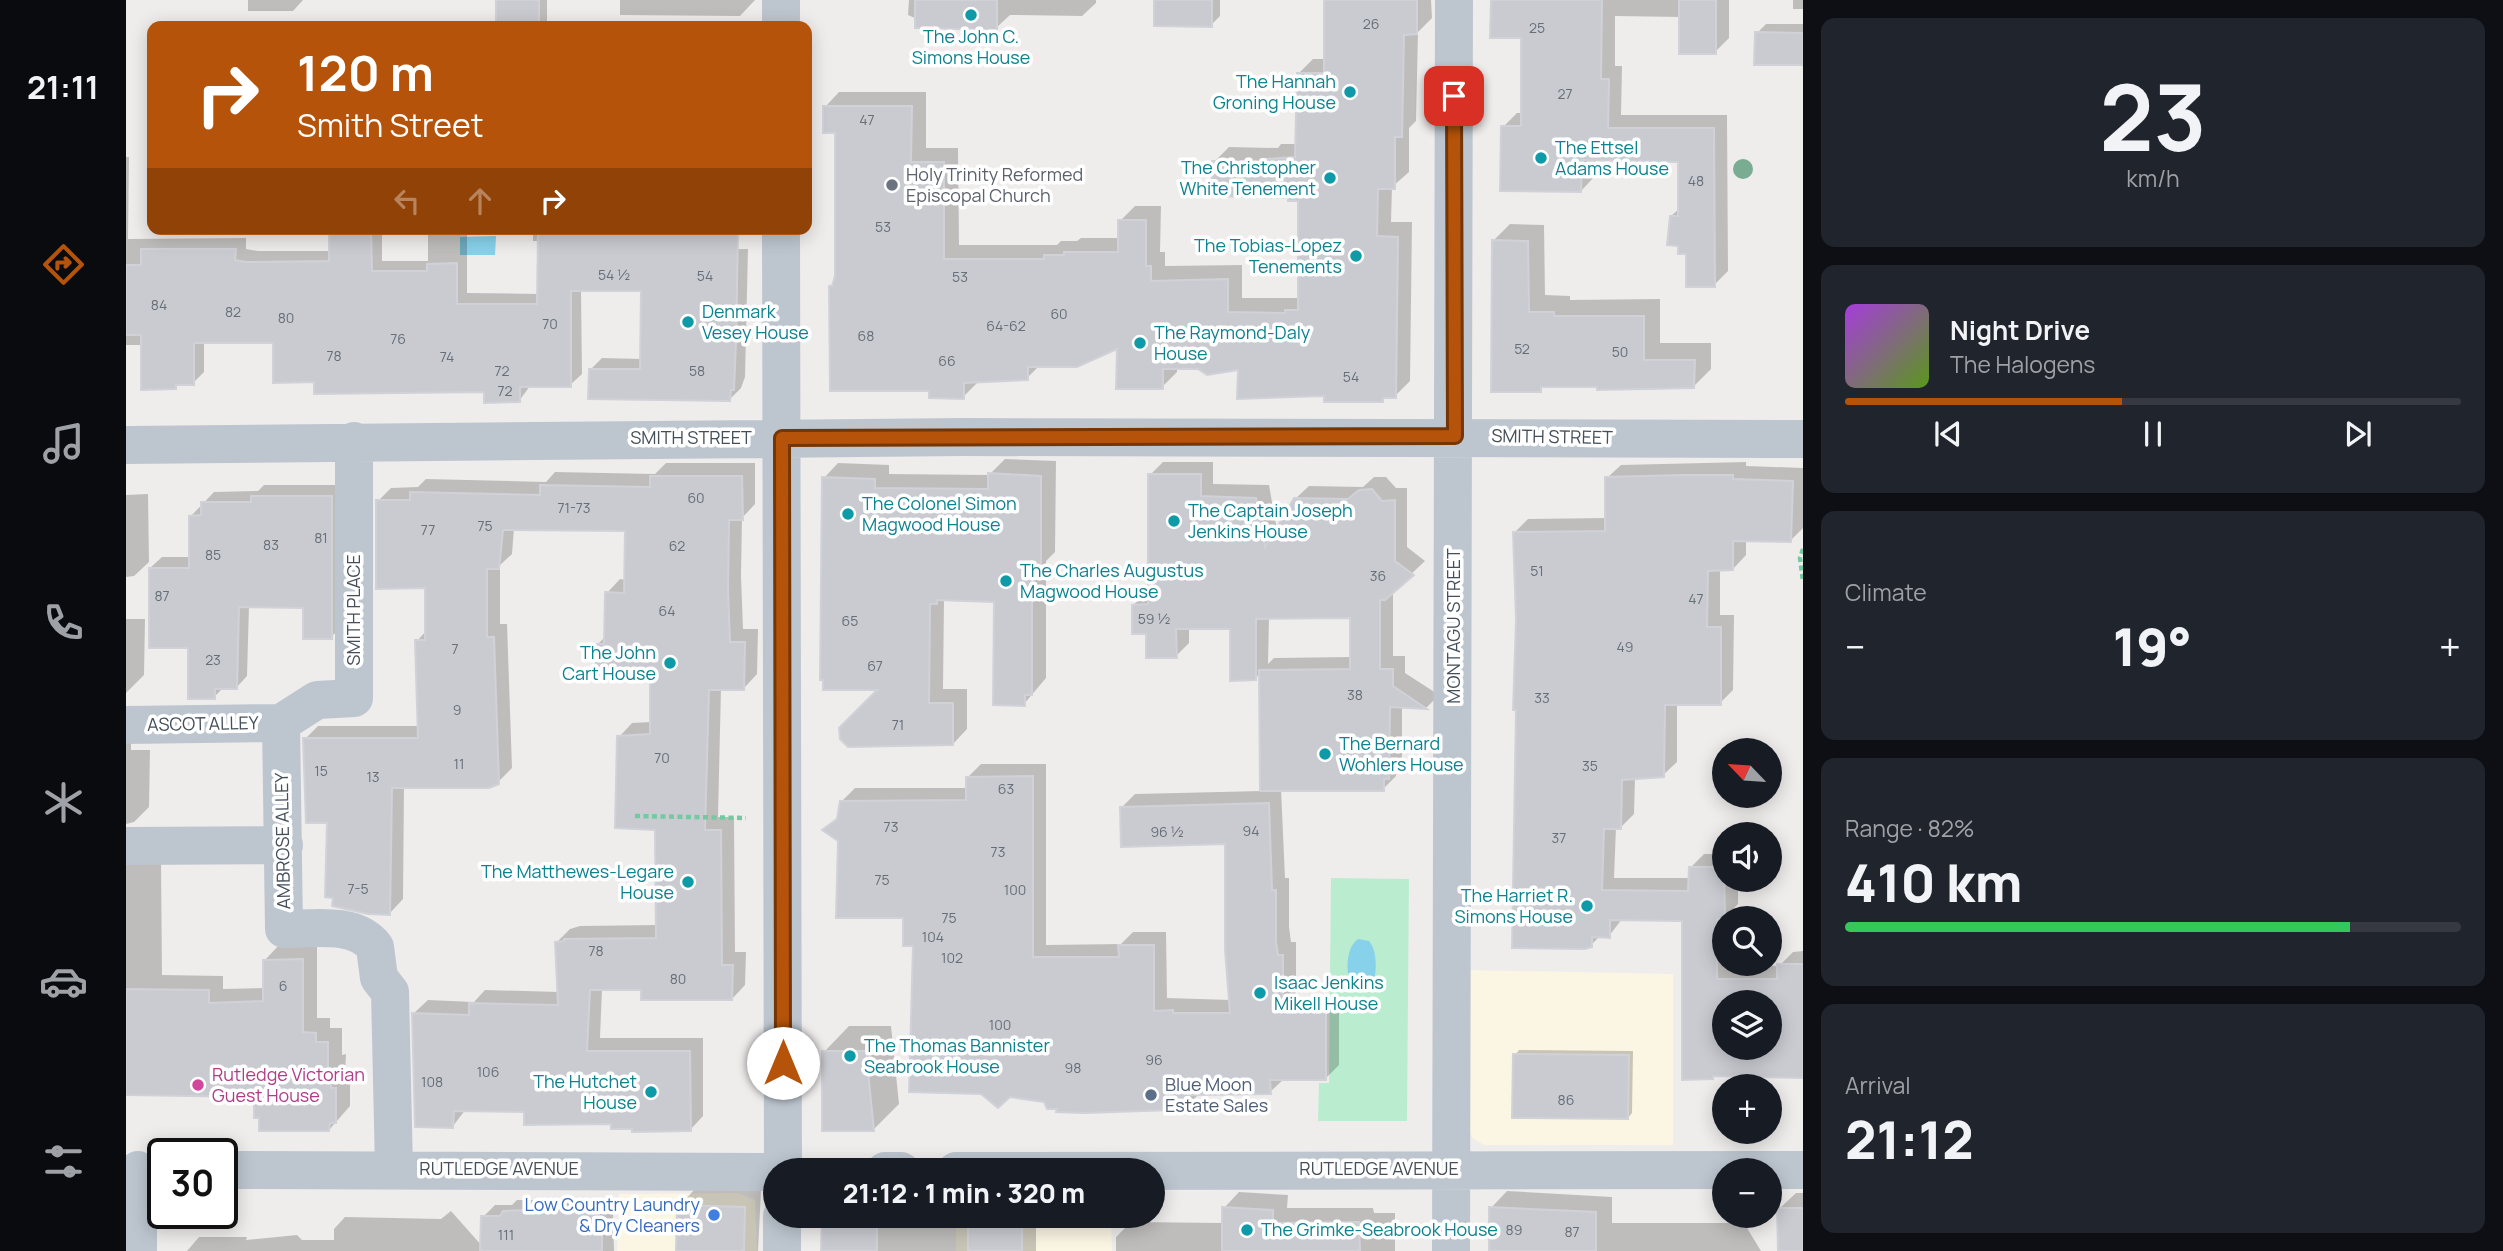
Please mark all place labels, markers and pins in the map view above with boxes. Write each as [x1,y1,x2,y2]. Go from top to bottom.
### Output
marker: The John C. Simons House [963,7,979,23]
place label: The John C. Simons House [912,24,1030,69]
pin [1424,66,1484,126]
place label: The Hannah Groning House [1213,69,1336,114]
marker: The Hannah Groning House [1342,84,1358,100]
place label: The Ettsel Adams House [1555,135,1669,180]
marker: The Ettsel Adams House [1533,150,1549,166]
place label: The Christopher White Tenement [1180,155,1317,200]
place label: Holy Trinity Reformed Episcopal Church [906,162,1083,207]
marker: The Christopher White Tenement [1322,170,1338,186]
marker: Holy Trinity Reformed Episcopal Church [884,177,900,193]
place label: The Tobias-Lopez Tenements [1194,233,1342,278]
marker: The Tobias-Lopez Tenements [1348,248,1364,264]
place label: Denmark Vesey House [702,299,809,344]
marker: Denmark Vesey House [680,314,696,330]
place label: The Raymond-Daly House [1154,320,1311,365]
marker: The Raymond-Daly House [1132,335,1148,351]
place label: The Colonel Simon Magwood House [862,491,1017,536]
place label: The Captain Joseph Jenkins House [1188,498,1353,543]
marker: The Colonel Simon Magwood House [840,506,856,522]
marker: The Captain Joseph Jenkins House [1166,513,1182,529]
place label: The Charles Augustus Magwood House [1020,558,1204,603]
marker: The Charles Augustus Magwood House [998,573,1014,589]
place label: The John Cart House [562,640,656,685]
marker: The John Cart House [662,655,678,671]
place label: The Bernard Wohlers House [1339,731,1464,776]
marker: The Bernard Wohlers House [1317,746,1333,762]
place label: The Matthewes-Legare House [481,859,674,904]
marker: The Matthewes-Legare House [680,874,696,890]
place label: The Harriet R. Simons House [1454,883,1573,928]
marker: The Harriet R. Simons House [1579,898,1595,914]
place label: Isaac Jenkins Mikell House [1274,970,1384,1015]
marker: Isaac Jenkins Mikell House [1252,985,1268,1001]
place label: The Thomas Bannister Seabrook House [864,1033,1050,1078]
marker: The Thomas Bannister Seabrook House [842,1048,858,1064]
place label: Rutledge Victorian Guest House [212,1062,365,1107]
place label: The Hutchet House [533,1069,637,1114]
place label: Blue Moon Estate Sales [1165,1072,1268,1117]
marker: Rutledge Victorian Guest House [190,1077,206,1093]
marker: The Hutchet House [643,1084,659,1100]
marker: Blue Moon Estate Sales [1143,1087,1159,1103]
place label: Low Country Laundry & Dry Cleaners [524,1192,700,1237]
marker: Low Country Laundry & Dry Cleaners [706,1207,722,1223]
place label: The Grimke-Seabrook House [1261,1217,1498,1241]
marker: The Grimke-Seabrook House [1239,1222,1255,1238]

